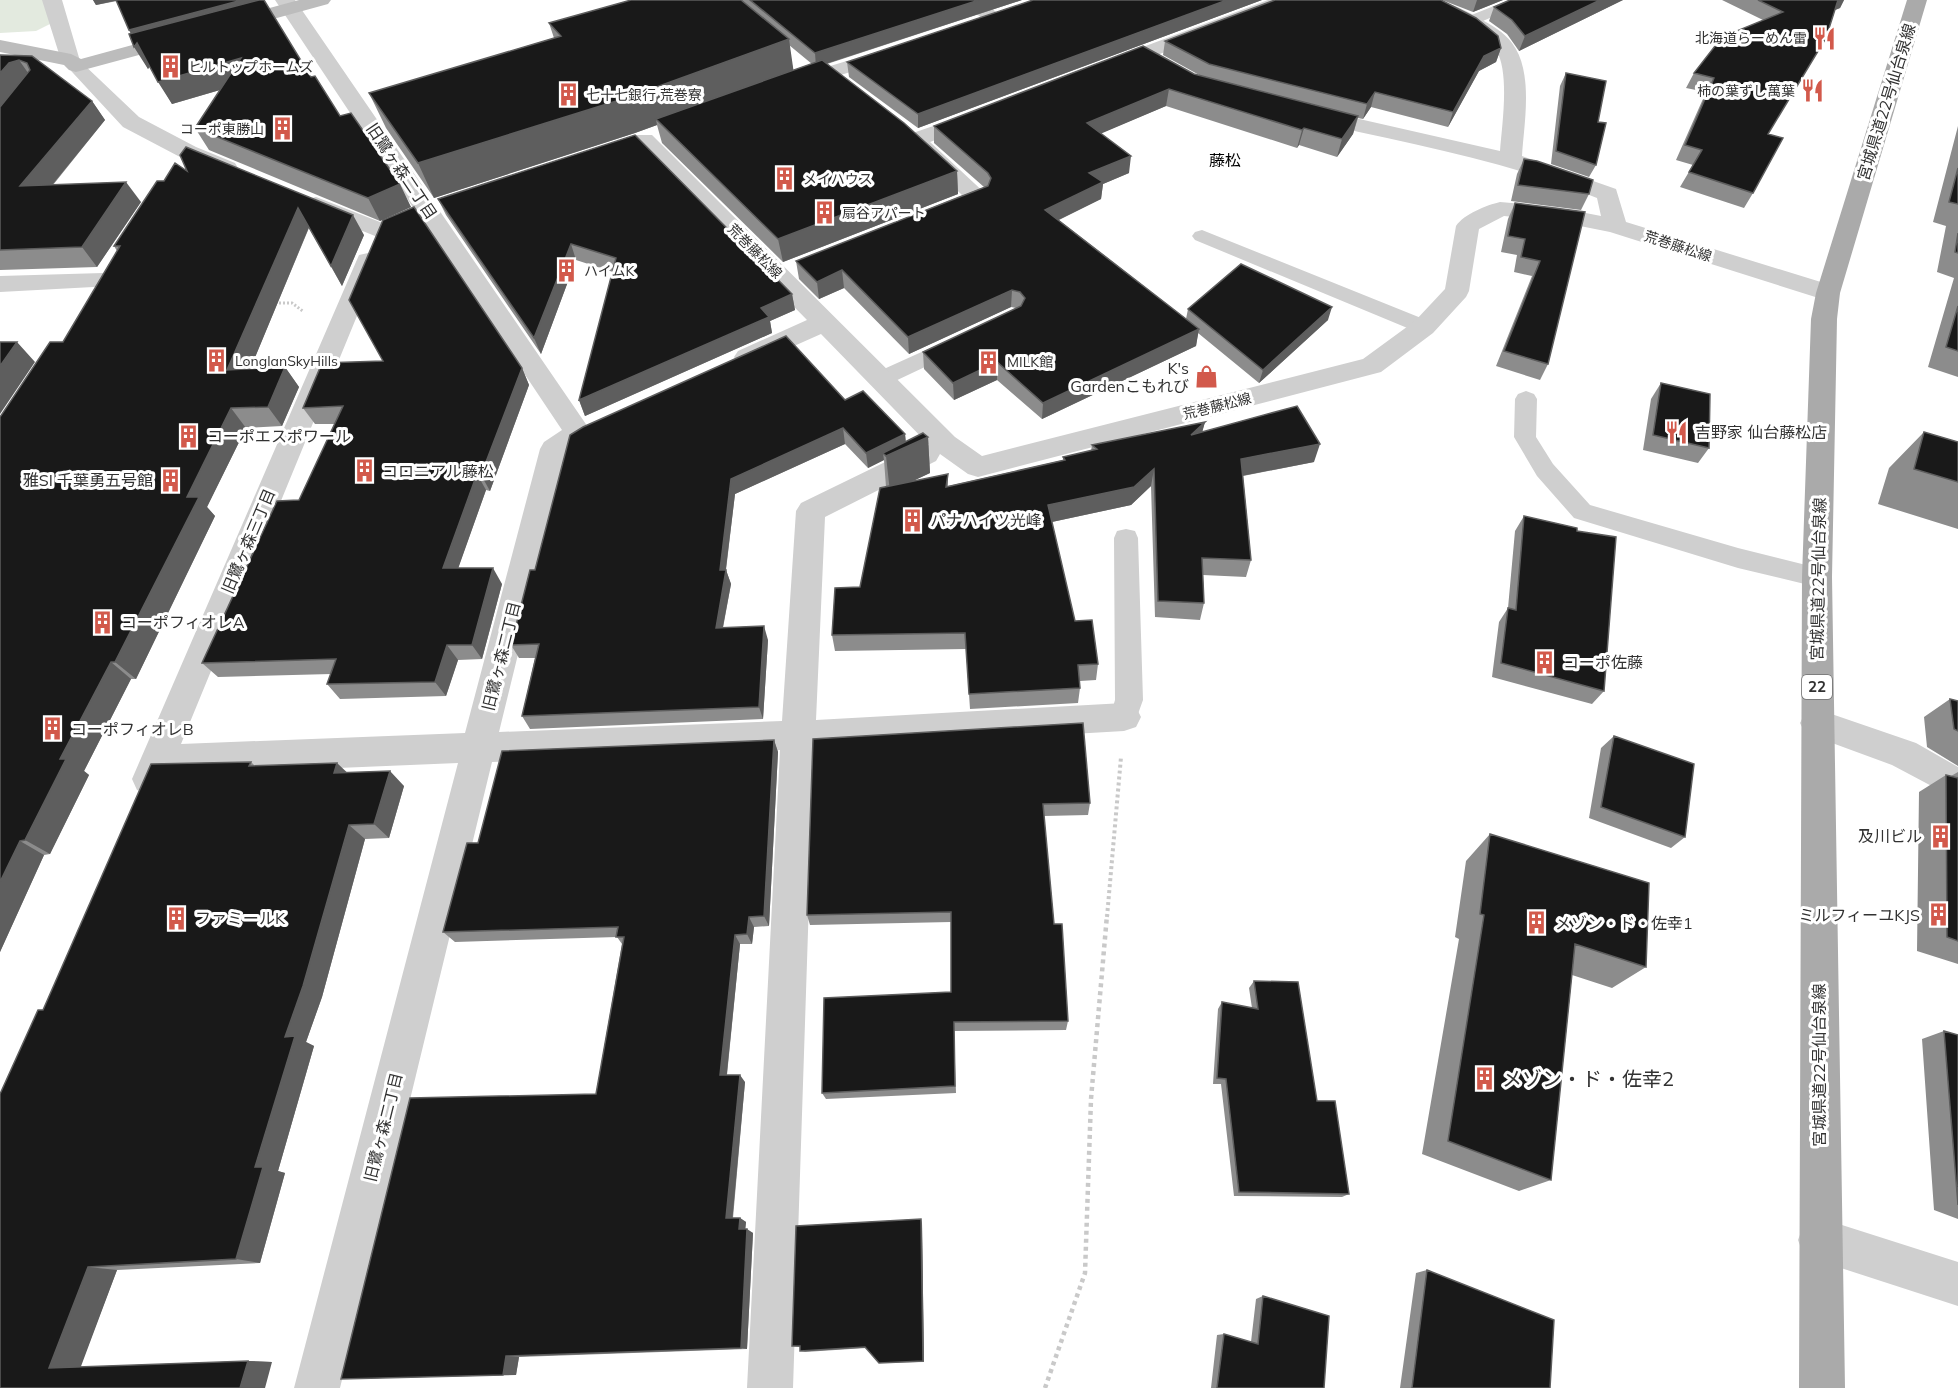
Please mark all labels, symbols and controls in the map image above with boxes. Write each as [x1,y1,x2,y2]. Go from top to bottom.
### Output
street label: 宮城県道22号仙台泉線 [1853,21,1919,183]
restaurant icon: 北海道らーめん雷 [1812,25,1838,51]
place label: 北海道らーめん雷 [1695,29,1807,47]
building icon: ヒルトップホームズ [157,54,183,80]
place label: ヒルトップホームズ [188,58,314,76]
restaurant icon: 柿の葉ずし萬葉 [1800,78,1826,104]
building icon: 七十七銀行 荒巻寮 [555,82,581,108]
place label: 柿の葉ずし萬葉 [1697,82,1795,100]
place label: 七十七銀行 荒巻寮 [586,86,702,104]
building icon: コーポ東勝山 [269,116,295,142]
street label: 旧鷺ヶ森二丁目 [362,119,442,223]
place label: コーポ東勝山 [180,120,264,138]
district label: 藤松 [1209,150,1241,170]
building icon: メイハウス [772,166,798,192]
place label: メイハウス [803,170,873,188]
building icon: 扇谷アパート [811,200,837,226]
place label: 扇谷アパート [842,204,926,222]
street label: 荒巻藤松線 [724,220,786,282]
street label: 荒巻藤松線 [1642,227,1714,265]
building icon: ハイムK [553,258,579,284]
place label: ハイムK [584,262,635,280]
building icon: LonglanSkyHills [204,348,230,374]
building icon: MILK館 [976,349,1002,375]
place label: LonglanSkyHills [235,352,338,370]
place label: MILK館 [1007,353,1053,371]
place label: K's Gardenこもれび [1070,358,1189,396]
shop icon: K's Gardenこもれび [1194,364,1220,390]
street label: 荒巻藤松線 [1181,389,1253,423]
restaurant icon: 吉野家 仙台藤松店 [1664,419,1690,445]
place label: 吉野家 仙台藤松店 [1695,422,1827,442]
building icon: コーポエスポワール [176,423,202,449]
place label: コーポエスポワール [207,426,351,446]
building icon: コロニアル藤松 [351,458,377,484]
place label: コロニアル藤松 [382,461,494,481]
building icon: 雅SI 千葉勇五号館 [158,467,184,493]
place label: 雅SI 千葉勇五号館 [23,470,153,490]
street label: 旧鷺ヶ森三丁目 [217,486,279,596]
street label: 宮城県道22号仙台泉線 [1807,497,1829,661]
building icon: パナハイツ光峰 [899,507,925,533]
place label: パナハイツ光峰 [930,510,1042,530]
street label: 旧鷺ヶ森二丁目 [478,599,524,713]
building icon: コーポフィオレA [90,609,116,635]
place label: コーポフィオレA [121,612,245,632]
building icon: コーポ佐藤 [1532,649,1558,675]
place label: コーポ佐藤 [1563,652,1643,672]
road number: 22 [1802,675,1832,699]
building icon: コーポフィオレB [40,716,66,742]
place label: コーポフィオレB [71,719,194,739]
building icon: 及川ビル [1927,823,1953,849]
place label: 及川ビル [1858,826,1922,846]
building icon: ミルフィーユKJS [1925,902,1951,928]
building icon: ファミールK [164,905,190,931]
place label: ミルフィーユKJS [1798,905,1920,925]
place label: ファミールK [195,908,286,928]
building icon: メゾン・ド・佐幸1 [1524,910,1550,936]
place label: メゾン・ド・佐幸1 [1555,913,1693,933]
street label: 宮城県道22号仙台泉線 [1809,983,1829,1147]
building icon: メゾン・ド・佐幸2 [1471,1066,1497,1092]
place label: メゾン・ド・佐幸2 [1502,1066,1674,1091]
street label: 旧鷺ヶ森二丁目 [360,1070,406,1184]

